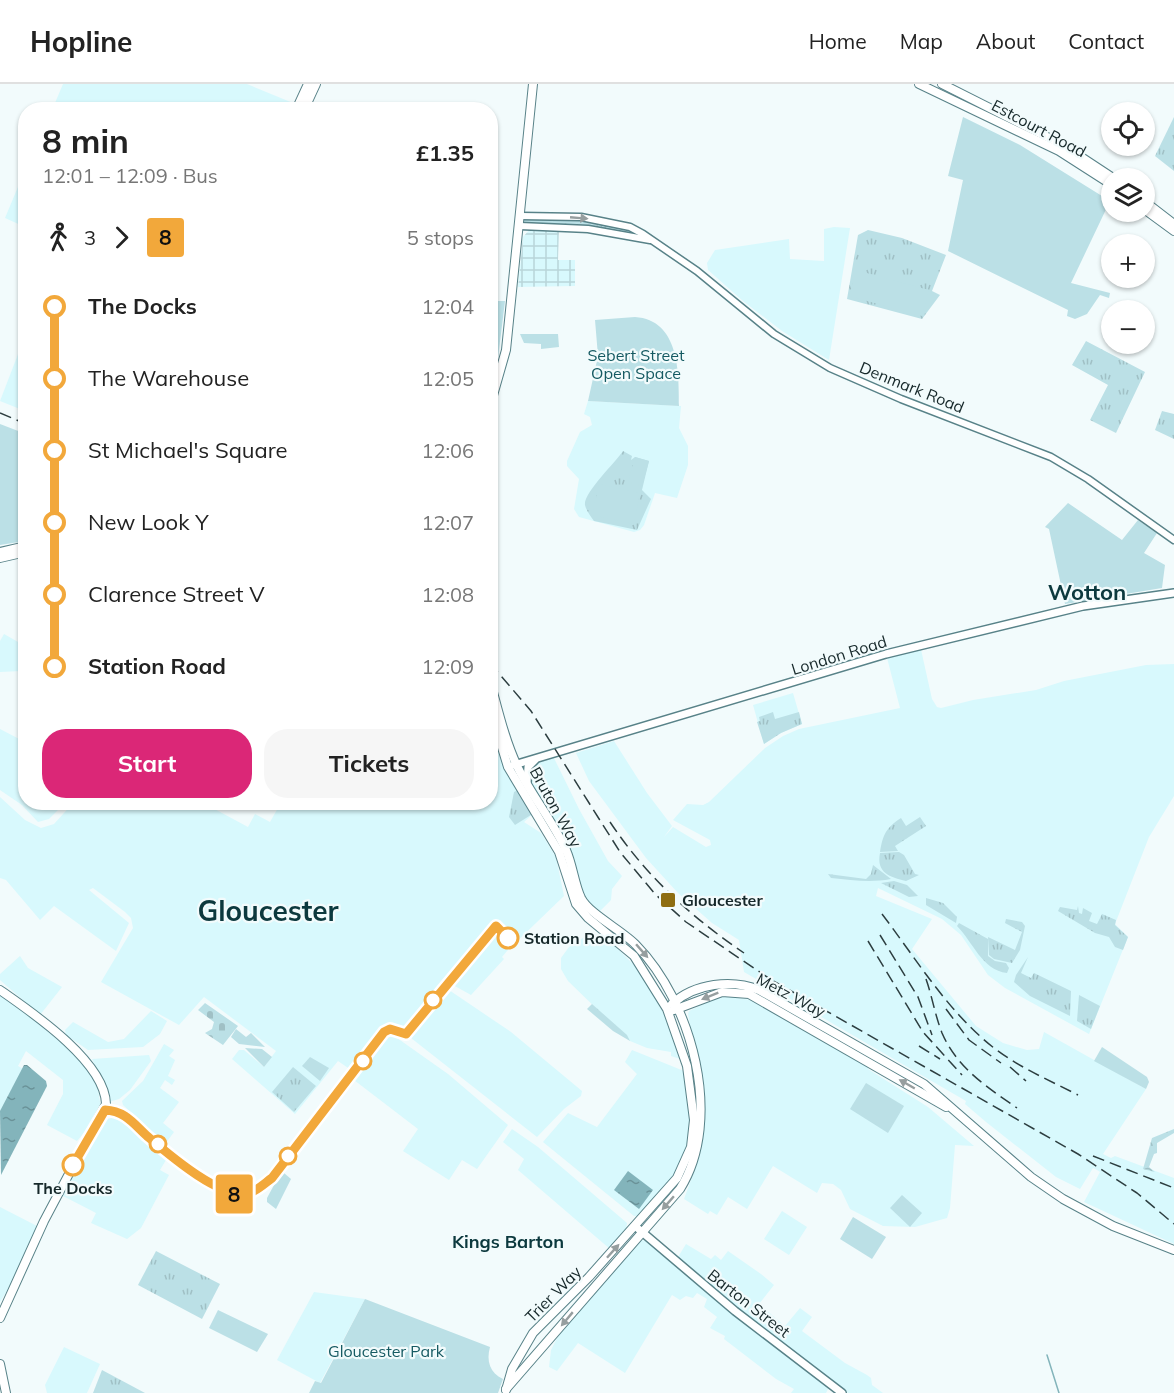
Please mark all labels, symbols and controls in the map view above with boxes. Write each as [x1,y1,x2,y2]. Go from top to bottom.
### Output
text: Hopline [30,24,132,59]
text: Home [809,28,867,54]
text: Map [900,28,943,54]
text: About [976,28,1035,54]
text: Contact [1068,28,1144,54]
street label: Estcourt Road [988,95,1090,161]
map controls [1101,102,1155,354]
button: locate [1101,102,1155,156]
text: 8 min [42,120,129,161]
text: £1.35 [416,139,474,167]
text: 12:01 – 12:09 · Bus [42,163,218,188]
button: layers [1101,168,1155,222]
one-way arrow [570,213,589,223]
icon: walk [42,221,75,254]
icon: forward [105,221,138,254]
text: 8 [159,224,172,250]
text: 3 [84,225,96,250]
text: 5 stops [407,225,474,250]
button: + [1101,234,1155,288]
text: The Docks [88,292,197,320]
text: 12:04 [421,294,474,319]
button: − [1101,300,1155,354]
park label: Sebert Street Open Space [587,345,685,383]
street label: Denmark Road [857,357,967,417]
text: The Warehouse [88,364,249,392]
text: 12:05 [421,366,474,391]
text: St Michael's Square [88,436,288,464]
text: 12:06 [421,438,474,463]
text: New Look Y [88,508,209,536]
text: 12:07 [421,510,474,535]
district label: Wotton [1048,578,1126,606]
text: Clarence Street V [88,580,265,608]
text: 12:08 [421,582,474,607]
street label: London Road [789,631,889,679]
text: Station Road [88,652,226,680]
text: 12:09 [421,654,474,679]
button: Start [42,729,252,798]
button: Tickets [264,729,474,798]
street label: Bruton Way [526,763,587,851]
place label: Gloucester [682,890,763,910]
marker: Gloucester [659,891,677,909]
district label: Gloucester [197,893,339,928]
marker: Station Road [497,927,519,949]
place label: Station Road [524,928,624,948]
one-way arrow [635,944,648,959]
street label: Metz Way [753,968,829,1022]
unlabelled marker [424,991,442,1009]
one-way arrow [700,991,718,1001]
unlabelled marker [354,1052,372,1070]
one-way arrow [898,1079,915,1089]
unlabelled marker [149,1135,167,1153]
unlabelled marker [279,1147,297,1165]
marker: The Docks [62,1154,84,1176]
line badge: 8 [214,1174,254,1214]
place label: The Docks [33,1178,113,1198]
text: 8 [228,1181,240,1207]
one-way arrow [662,1195,675,1210]
district label: Kings Barton [452,1230,564,1253]
one-way arrow [606,1244,619,1259]
street label: Trier Way [521,1261,586,1326]
street label: Barton Street [704,1265,795,1342]
one-way arrow [561,1311,574,1326]
park label: Gloucester Park [328,1341,445,1361]

